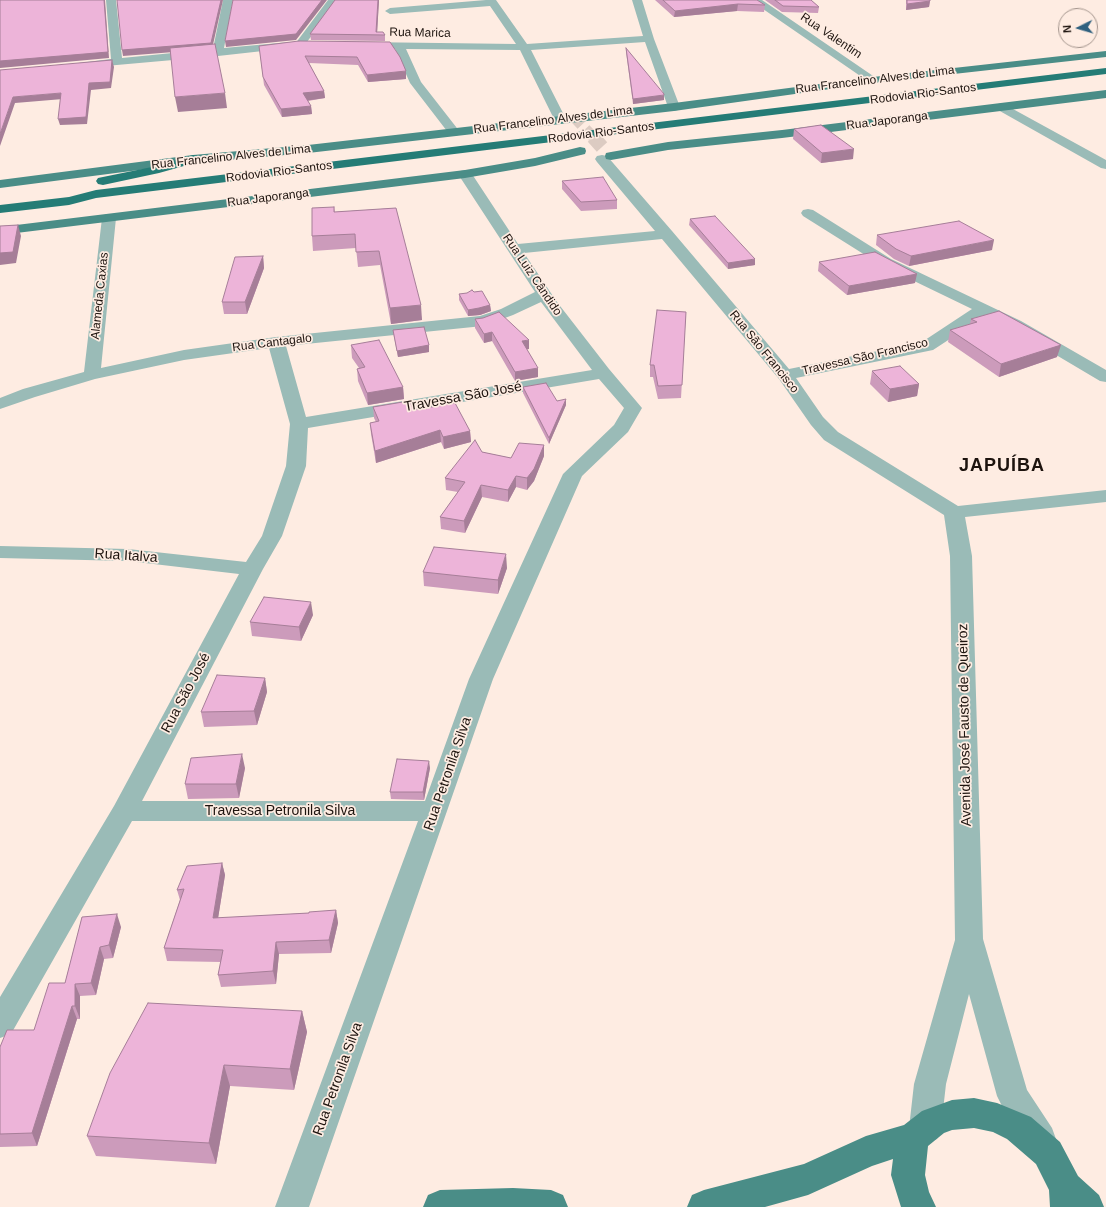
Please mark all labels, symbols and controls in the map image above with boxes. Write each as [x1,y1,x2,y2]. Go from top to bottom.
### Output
north arrow [1058,8,1098,48]
street label: Rua Valentim [797,10,865,62]
text: N [1061,24,1073,33]
street label: Rua Marica [389,25,451,41]
street label: Rua Francelino Alves de Lima [795,63,955,97]
street label: Rodovia Rio-Santos [869,80,977,108]
street label: Rua Francelino Alves de Lima [473,103,633,137]
street label: Rua Japoranga [845,109,929,133]
street label: Rodovia Rio-Santos [547,119,655,147]
street label: Rua Francelino Alves de Lima [151,141,311,173]
street label: Rodovia Rio-Santos [225,158,333,186]
street label: Rua Japoranga [226,186,310,210]
street label: Rua Luiz Cândido [499,231,565,319]
street label: Alameda Caxias [88,252,112,340]
street label: Rua São Francisco [726,308,802,396]
street label: Rua Cantagalo [231,331,313,355]
street label: Travessa São Francisco [801,335,929,379]
street label: Travessa São José [403,378,523,416]
district label: JAPUÍBA [959,455,1045,477]
street label: Rua Italva [94,545,158,567]
street label: Avenida José Fausto de Queiroz [955,623,975,827]
street label: Rua São José [158,650,214,736]
street label: Rua Petronila Silva [421,715,475,833]
street label: Travessa Petronila Silva [205,803,355,819]
street label: Rua Petronila Silva [310,1020,366,1138]

